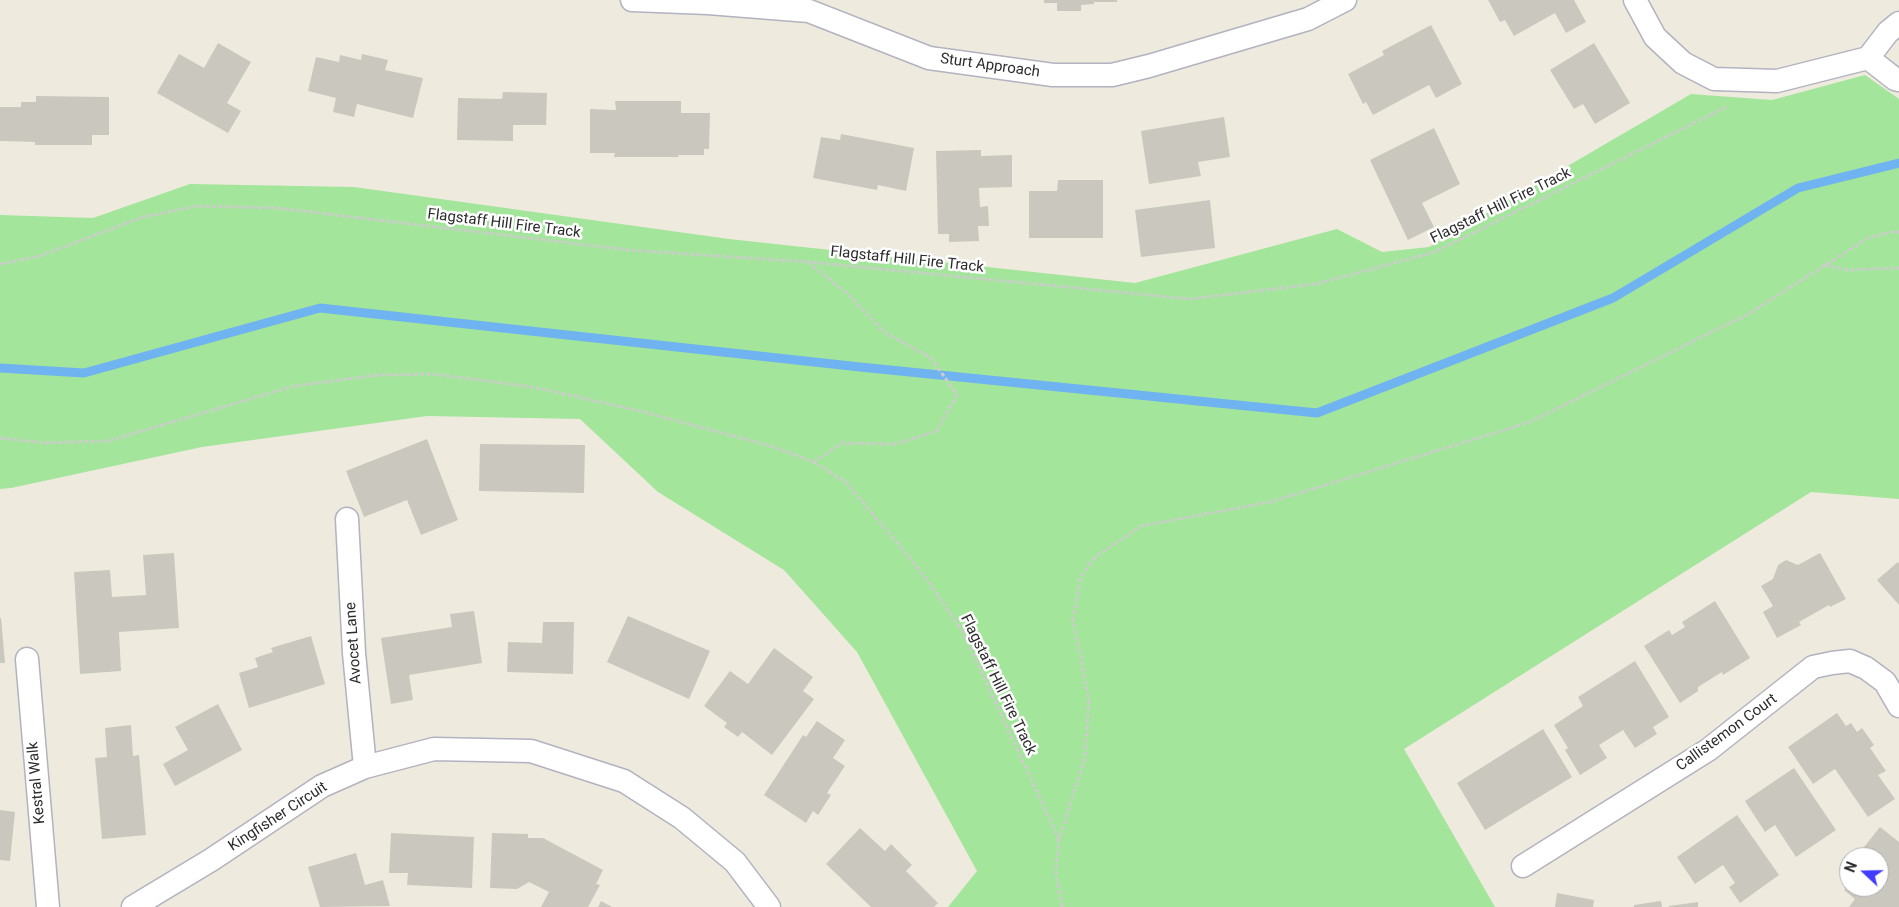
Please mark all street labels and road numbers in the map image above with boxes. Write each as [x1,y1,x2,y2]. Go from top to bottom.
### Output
street label: Sturt Approach [939,50,1041,82]
street label: Flagstaff Hill Fire Track [1428,164,1574,248]
street label: Flagstaff Hill Fire Track [426,206,582,242]
street label: Flagstaff Hill Fire Track [829,243,985,277]
street label: Avocet Lane [342,601,366,685]
street label: Flagstaff Hill Fire Track [956,612,1040,758]
street label: Callistemon Court [1673,690,1781,776]
street label: Kestral Walk [24,741,50,825]
street label: Kingfisher Circuit [225,778,331,856]

